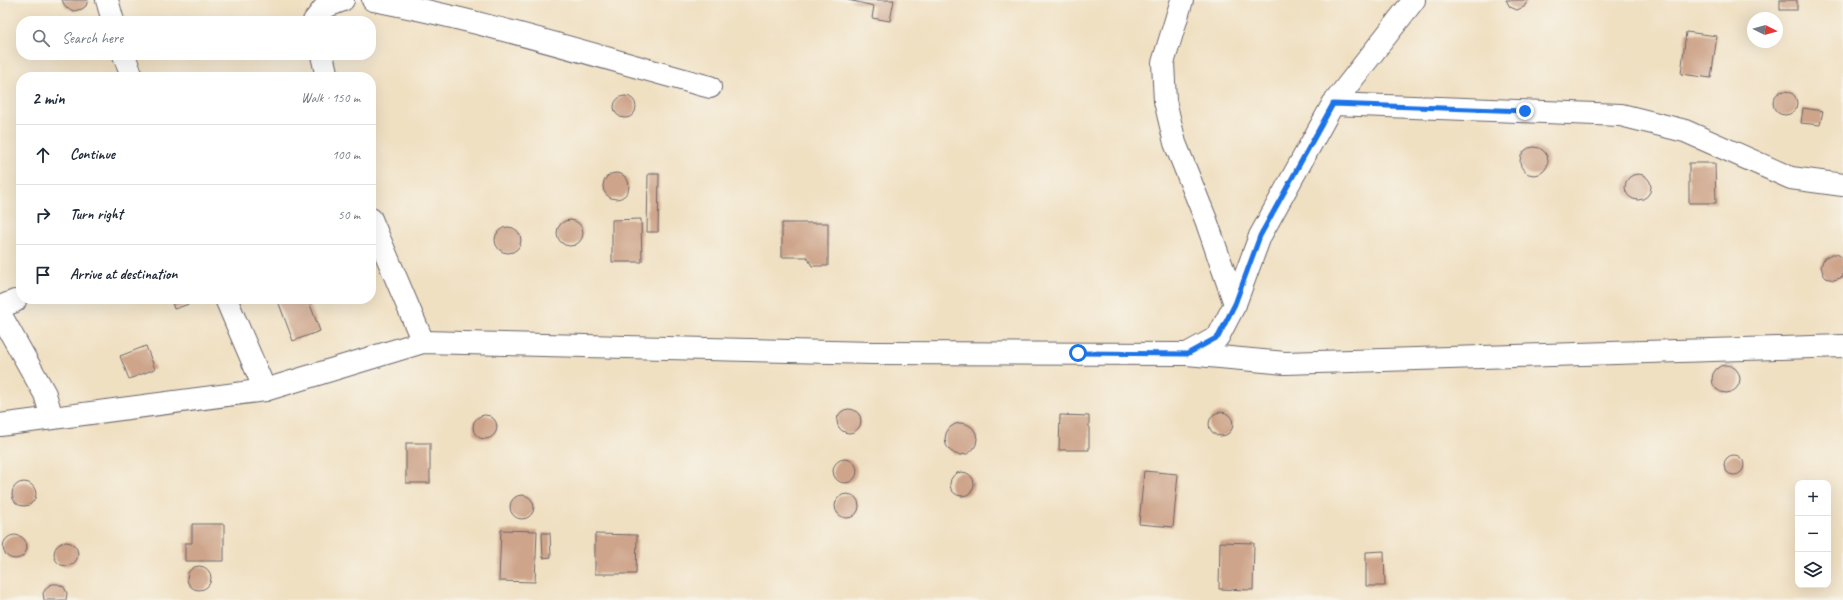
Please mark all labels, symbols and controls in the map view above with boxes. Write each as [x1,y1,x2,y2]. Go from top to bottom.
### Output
north arrow [1747,12,1783,48]
search box [16,16,376,60]
icon: search [30,27,52,49]
text: Search here [62,29,123,48]
text: 2 min [32,88,65,109]
text: Walk · 150 m [301,90,360,106]
route end [1516,102,1534,120]
icon: ahead [32,144,54,166]
text: Continue [70,145,115,164]
text: 100 m [332,147,360,163]
icon: right [32,204,54,226]
text: Turn right [70,205,123,224]
text: 50 m [338,207,360,223]
icon: arrive [32,264,54,286]
text: Arrive at destination [70,265,177,284]
route start [1069,344,1087,362]
map controls [1795,480,1831,588]
button: + [1795,480,1831,516]
button: − [1795,516,1831,552]
button: layers [1795,552,1831,588]

